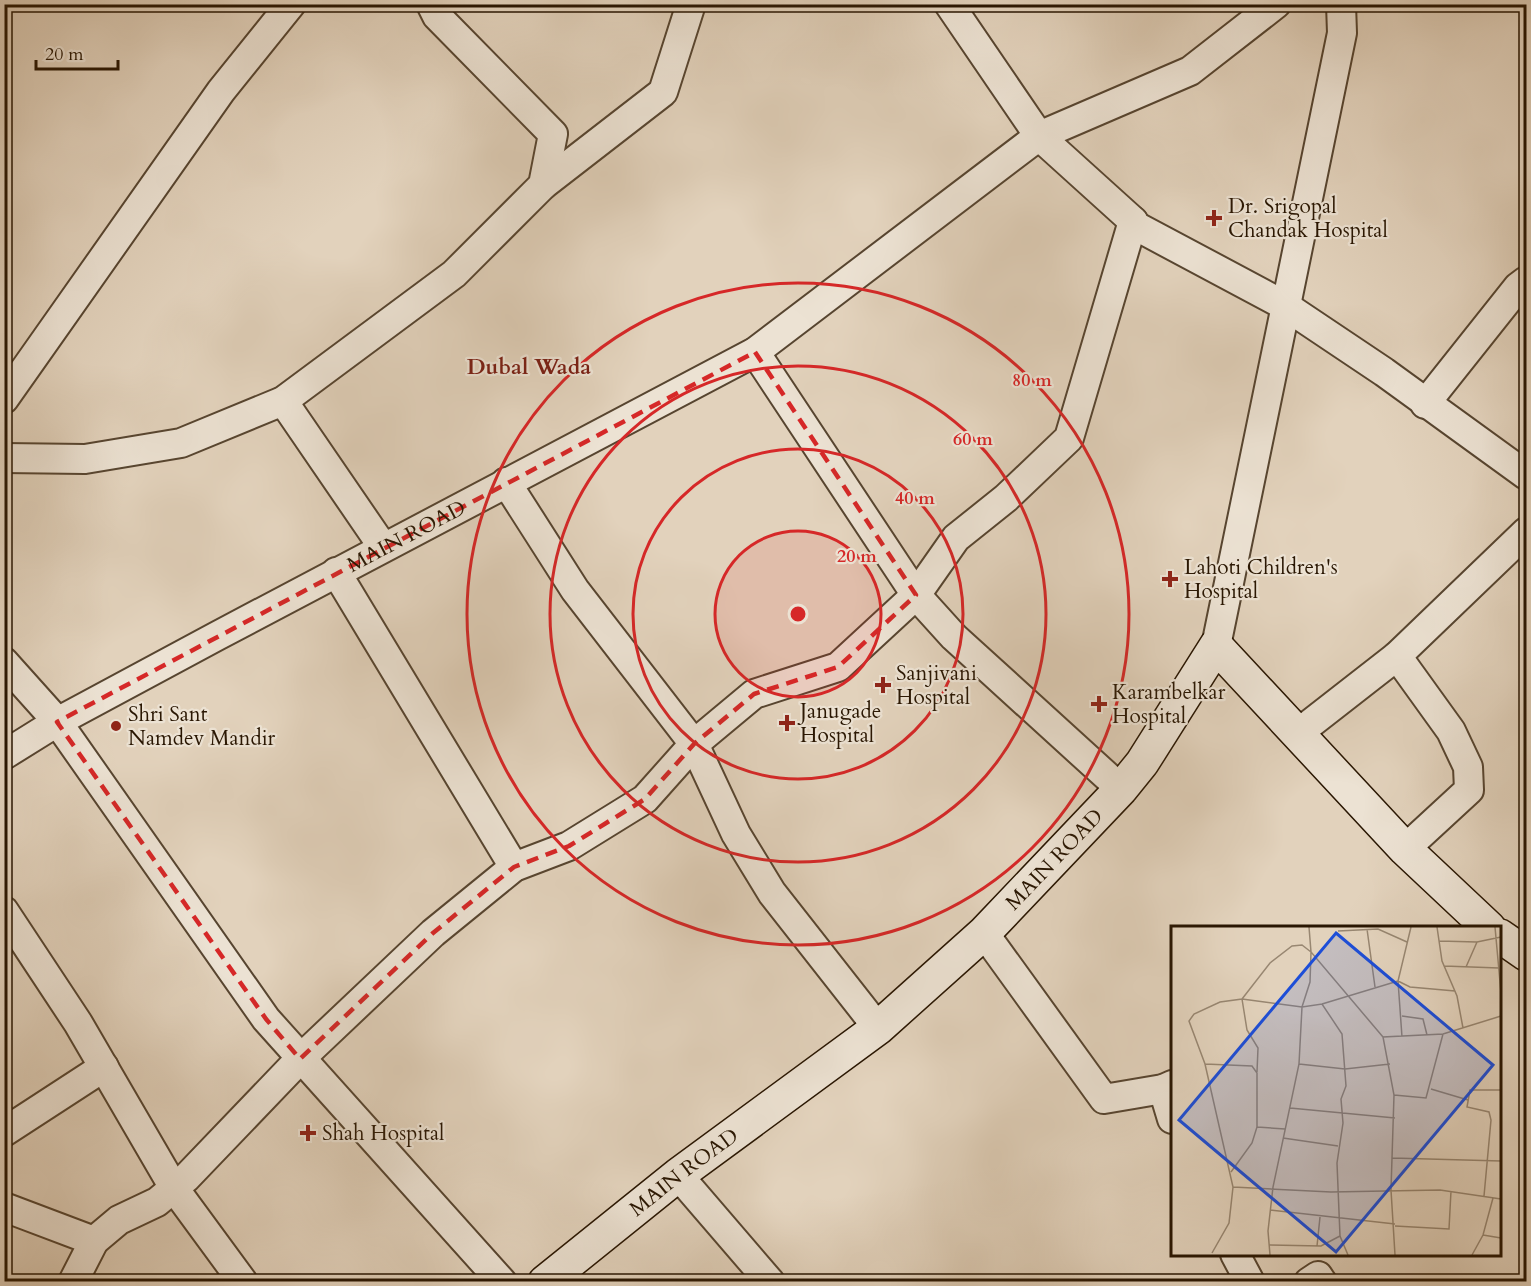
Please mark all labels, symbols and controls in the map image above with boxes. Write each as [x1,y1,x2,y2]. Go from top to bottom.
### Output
scale bar [36,33,118,71]
text: 20 m [45,42,84,67]
place label: Dr. Srigopal Chandak Hospital [1228,192,1388,245]
marker: Dr. Srigopal Chandak Hospital [1205,209,1223,227]
district label: Dubal Wada [467,352,591,382]
text: 80 m [1012,368,1052,393]
text: 60 m [953,427,993,452]
text: 40 m [895,486,935,511]
street label: MAIN ROAD [342,493,471,579]
text: 20 m [837,544,877,569]
place label: Lahoti Children's Hospital [1184,553,1338,606]
marker: Lahoti Children's Hospital [1161,570,1179,588]
centre of rings [788,604,808,624]
place label: Sanjivani Hospital [896,659,977,712]
marker: Sanjivani Hospital [874,676,892,694]
place label: Karambelkar Hospital [1112,678,1226,731]
marker: Karambelkar Hospital [1090,695,1108,713]
place label: Janugade Hospital [797,697,881,750]
place label: Shri Sant Namdev Mandir [128,700,276,753]
marker: Janugade Hospital [778,714,796,732]
marker: Shri Sant Namdev Mandir [109,719,123,733]
street label: MAIN ROAD [999,802,1110,916]
inset map [1171,926,1501,1256]
place label: Shah Hospital [322,1119,444,1148]
street label: MAIN ROAD [623,1121,744,1223]
marker: Shah Hospital [299,1124,317,1142]

